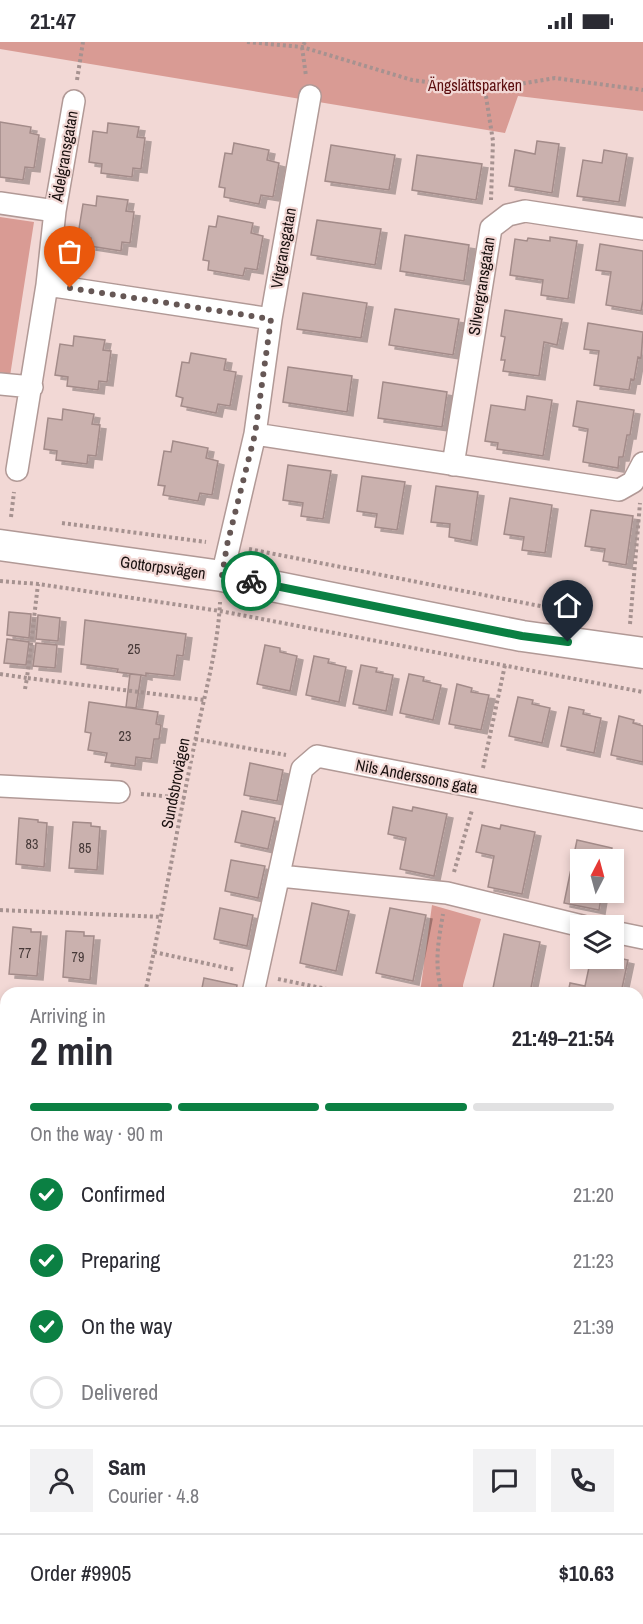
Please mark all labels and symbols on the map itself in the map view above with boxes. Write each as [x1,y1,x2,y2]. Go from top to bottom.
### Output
park label: Ängslättsparken [427,74,522,96]
street label: Ädelgransgatan [45,109,83,204]
street label: Vitgransgatan [265,206,301,290]
pin [44,226,95,288]
street label: Silvergransgatan [462,235,500,337]
street label: Gottorpsvägen [119,550,207,584]
courier [221,551,281,611]
pin [542,580,593,642]
house number: 25 [128,640,140,658]
house number: 23 [119,727,131,745]
street label: Sundsbrovägen [155,736,195,830]
street label: Nils Anderssons gata [354,753,481,799]
house number: 83 [26,835,38,853]
house number: 85 [79,839,91,857]
north arrow [570,849,624,903]
house number: 77 [19,944,31,962]
house number: 79 [72,948,84,966]

